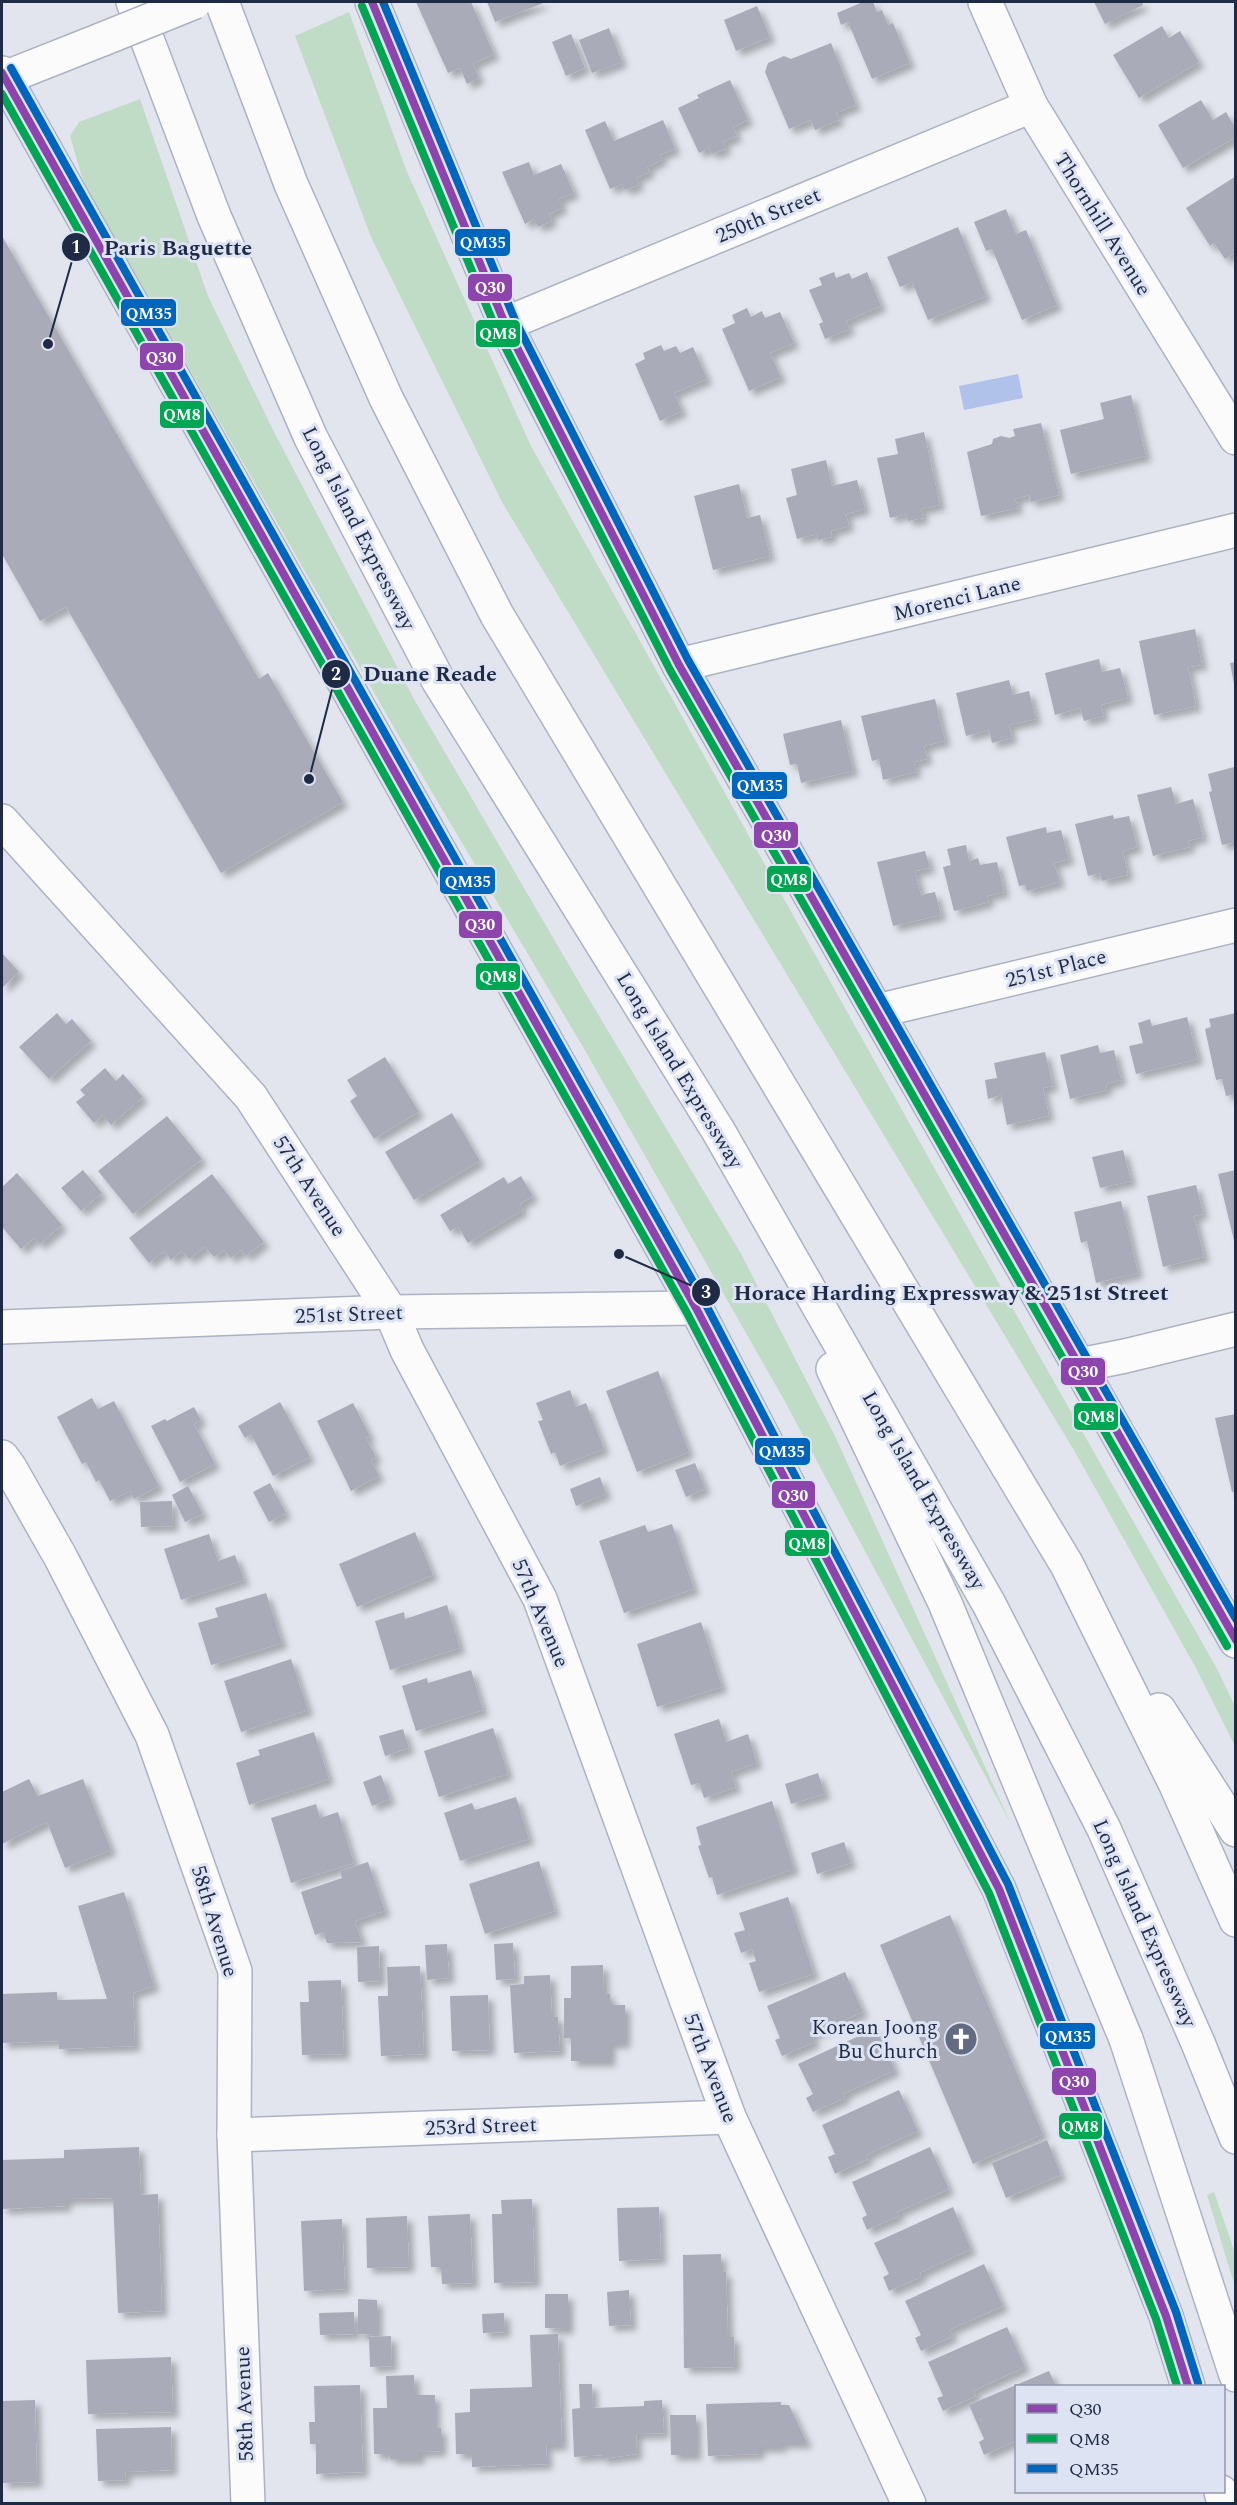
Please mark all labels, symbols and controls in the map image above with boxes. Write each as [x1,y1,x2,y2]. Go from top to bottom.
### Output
street label: Thornhill Avenue [1045,147,1159,303]
street label: 250th Street [711,179,826,252]
callout: Paris Baguette [61,227,264,267]
line badge: QM35 [454,228,511,257]
text: QM35 [460,231,506,255]
text: Paris Baguette [104,232,252,265]
text: 1 [71,234,81,261]
line badge: Q30 [467,273,513,302]
text: Q30 [475,276,505,300]
line badge: QM35 [120,298,177,327]
text: QM35 [126,302,172,326]
line badge: QM8 [475,319,521,348]
text: QM8 [479,322,517,346]
line badge: Q30 [139,342,184,371]
text: Q30 [146,346,176,370]
line badge: QM8 [159,400,205,429]
text: QM8 [163,403,201,427]
street label: Long Island Expressway [293,421,424,637]
street label: Morenci Lane [890,568,1024,630]
callout: Duane Reade [321,654,509,694]
text: Duane Reade [363,658,497,691]
text: 2 [331,661,341,688]
line badge: QM35 [731,771,788,800]
text: QM35 [737,774,783,798]
line badge: Q30 [753,821,799,849]
text: Q30 [761,824,791,848]
line badge: QM8 [766,865,812,893]
line badge: QM35 [439,866,496,895]
text: QM8 [770,868,808,892]
text: QM35 [445,870,491,894]
line badge: Q30 [458,910,503,939]
text: Q30 [465,913,495,937]
street label: 251st Place [1002,941,1110,997]
line badge: QM8 [475,962,521,991]
text: QM8 [479,965,517,989]
street label: Long Island Expressway [608,966,751,1176]
street label: 57th Avenue [264,1130,354,1244]
callout: Horace Harding Expressway & 251st Street [691,1272,1181,1312]
text: Horace Harding Expressway & 251st Street [733,1277,1169,1310]
text: 3 [701,1279,711,1306]
street label: 251st Street [294,1297,404,1333]
line badge: Q30 [1060,1357,1106,1386]
text: Q30 [1068,1360,1098,1384]
street label: Long Island Expressway [853,1385,994,1597]
line badge: QM8 [1073,1402,1119,1431]
text: QM8 [1077,1405,1115,1429]
line badge: QM35 [754,1437,811,1466]
text: QM35 [759,1440,805,1464]
line badge: Q30 [771,1480,816,1509]
text: Q30 [778,1484,808,1508]
line badge: QM8 [784,1529,830,1557]
text: QM8 [788,1532,826,1556]
street label: 57th Avenue [503,1554,577,1673]
street label: Long Island Expressway [1084,1814,1205,2033]
street label: 58th Avenue [182,1862,246,1981]
street label: 57th Avenue [674,2009,746,2128]
place label: Korean Joong Bu Church [811,2012,938,2068]
church icon: Korean Joong Bu Church [943,2021,979,2057]
line badge: QM35 [1039,2022,1096,2050]
text: QM35 [1045,2025,1091,2049]
line badge: Q30 [1051,2067,1097,2096]
text: Q30 [1059,2070,1089,2094]
street label: 253rd Street [425,2109,538,2145]
line badge: QM8 [1058,2112,1103,2140]
text: QM8 [1061,2115,1099,2139]
street label: 58th Avenue [227,2346,263,2462]
legend [1015,2385,1225,2493]
text: Q30 [1069,2396,1102,2423]
text: QM8 [1069,2426,1110,2453]
text: QM35 [1069,2456,1119,2483]

